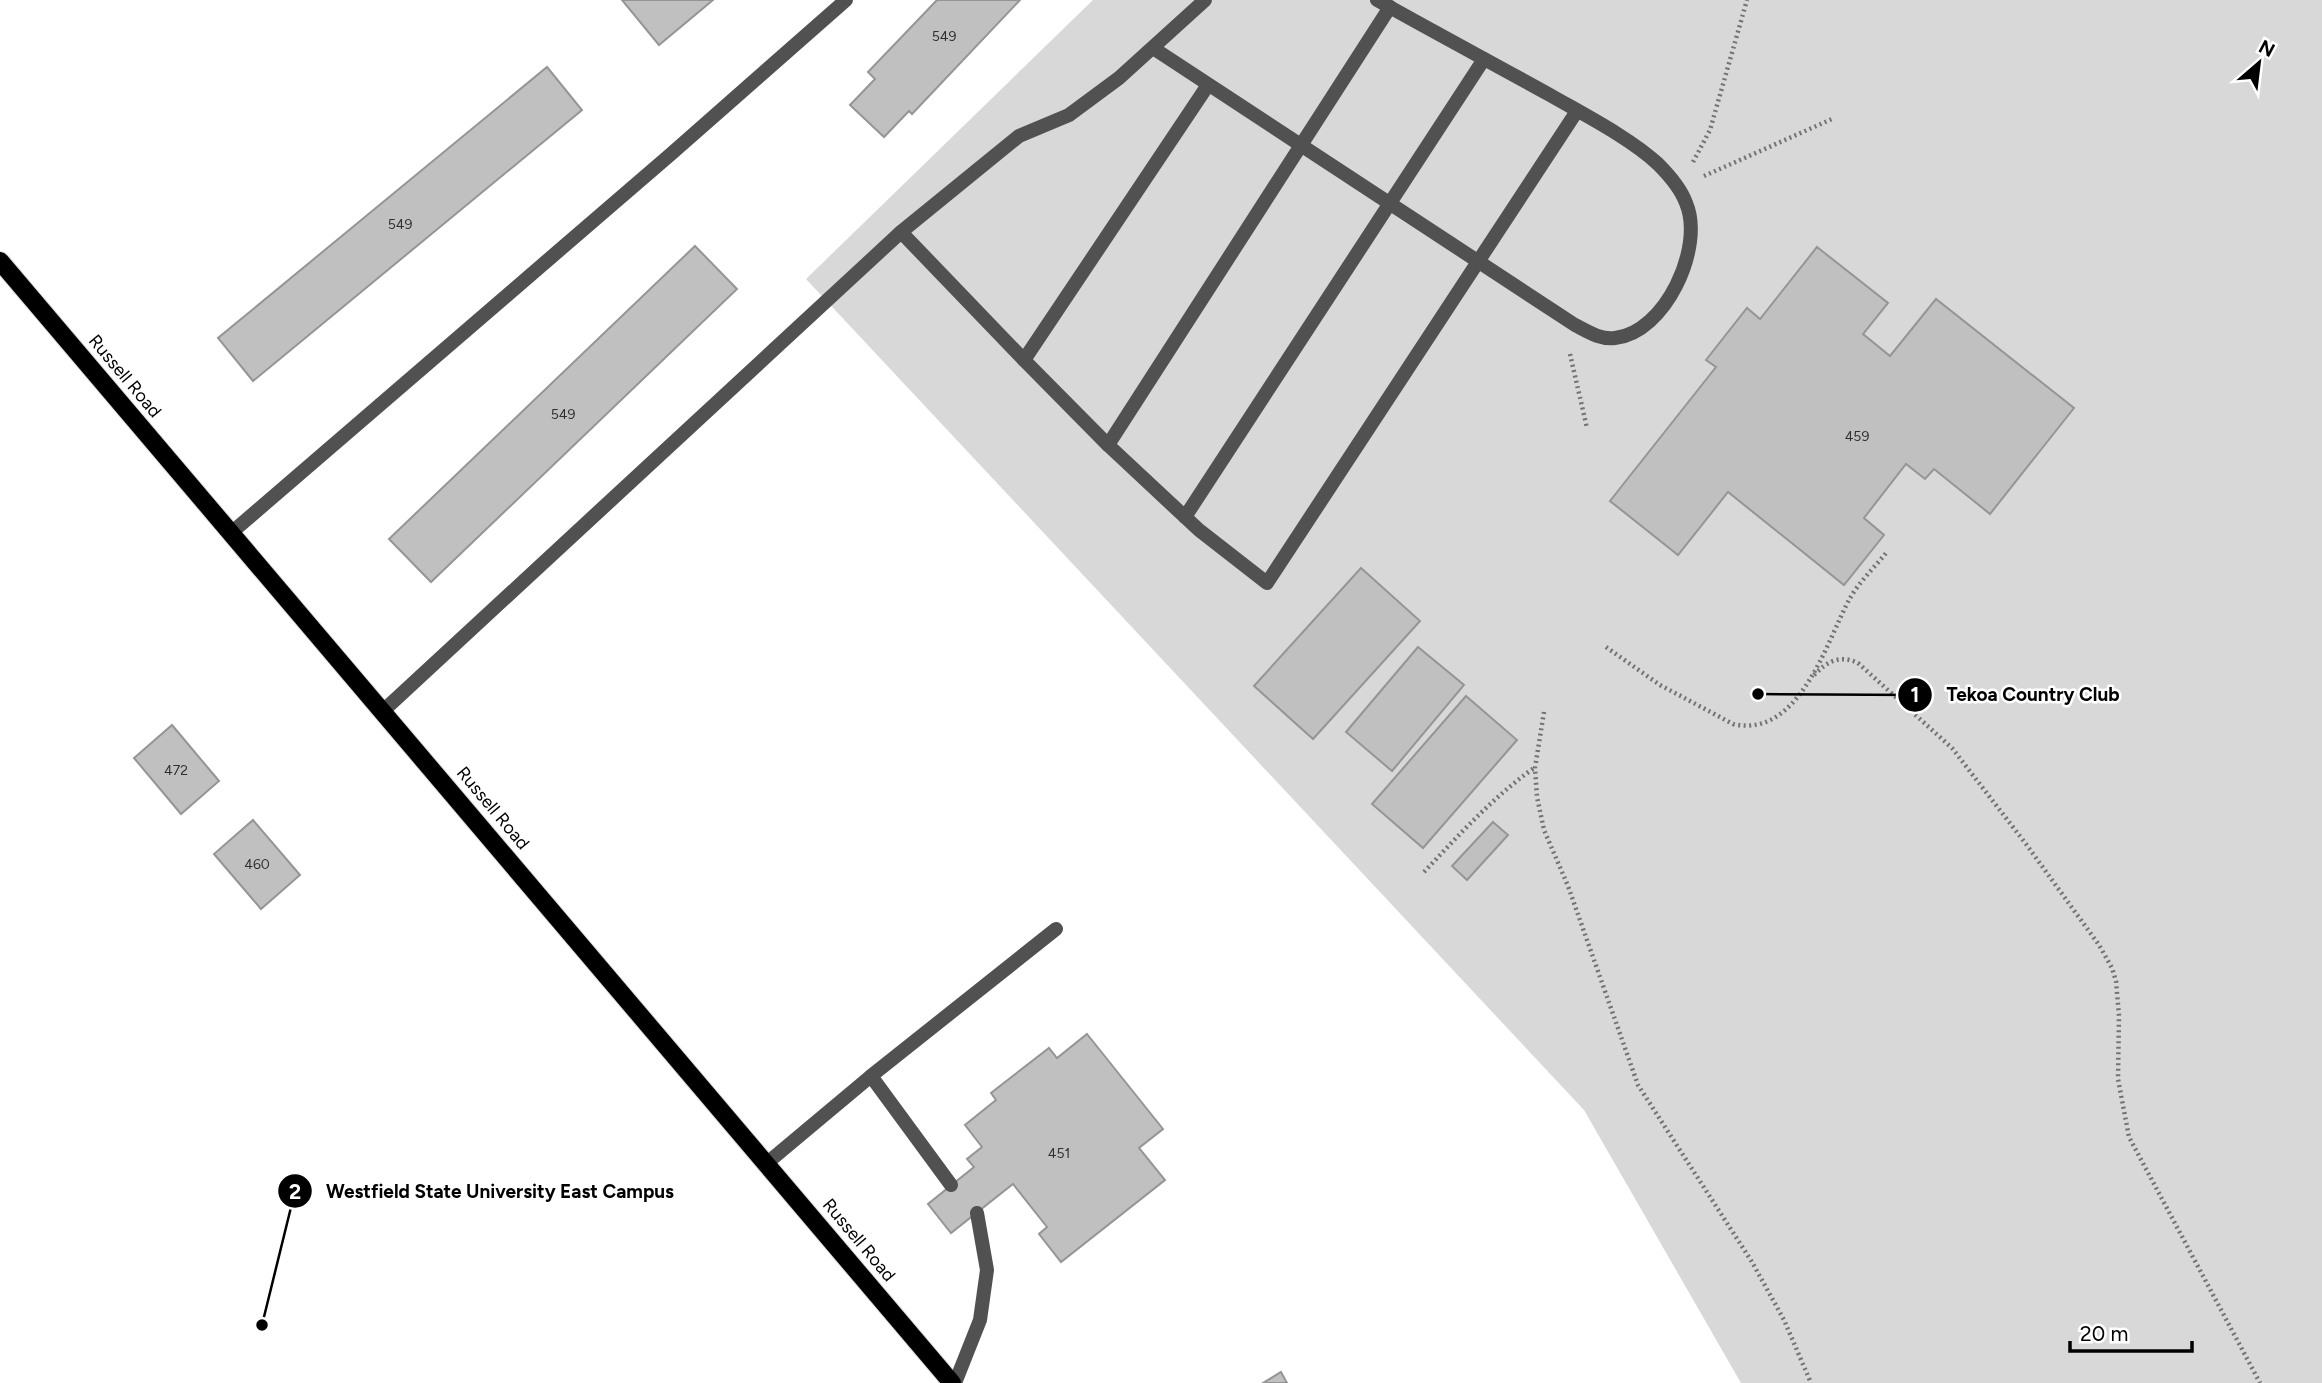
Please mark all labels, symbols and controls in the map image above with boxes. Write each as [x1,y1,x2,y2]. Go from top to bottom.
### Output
house number: 549 [932,28,956,45]
north arrow [2224,28,2294,98]
text: N [2255,35,2279,62]
house number: 549 [388,216,412,233]
street label: Russell Road [84,330,166,422]
house number: 549 [551,406,575,423]
house number: 459 [1845,428,1869,445]
callout: Tekoa Country Club [1898,675,2134,715]
text: 1 [1911,682,1919,707]
text: Tekoa Country Club [1946,683,2120,706]
house number: 472 [164,762,188,779]
street label: Russell Road [452,762,534,854]
house number: 460 [244,856,270,873]
house number: 451 [1048,1145,1070,1162]
callout: Westfield State University East Campus [277,1171,688,1211]
text: 2 [289,1179,301,1204]
text: Westfield State University East Campus [326,1180,674,1203]
street label: Russell Road [818,1194,900,1286]
scale bar [2070,1310,2192,1354]
text: 20 m [2080,1321,2128,1346]

